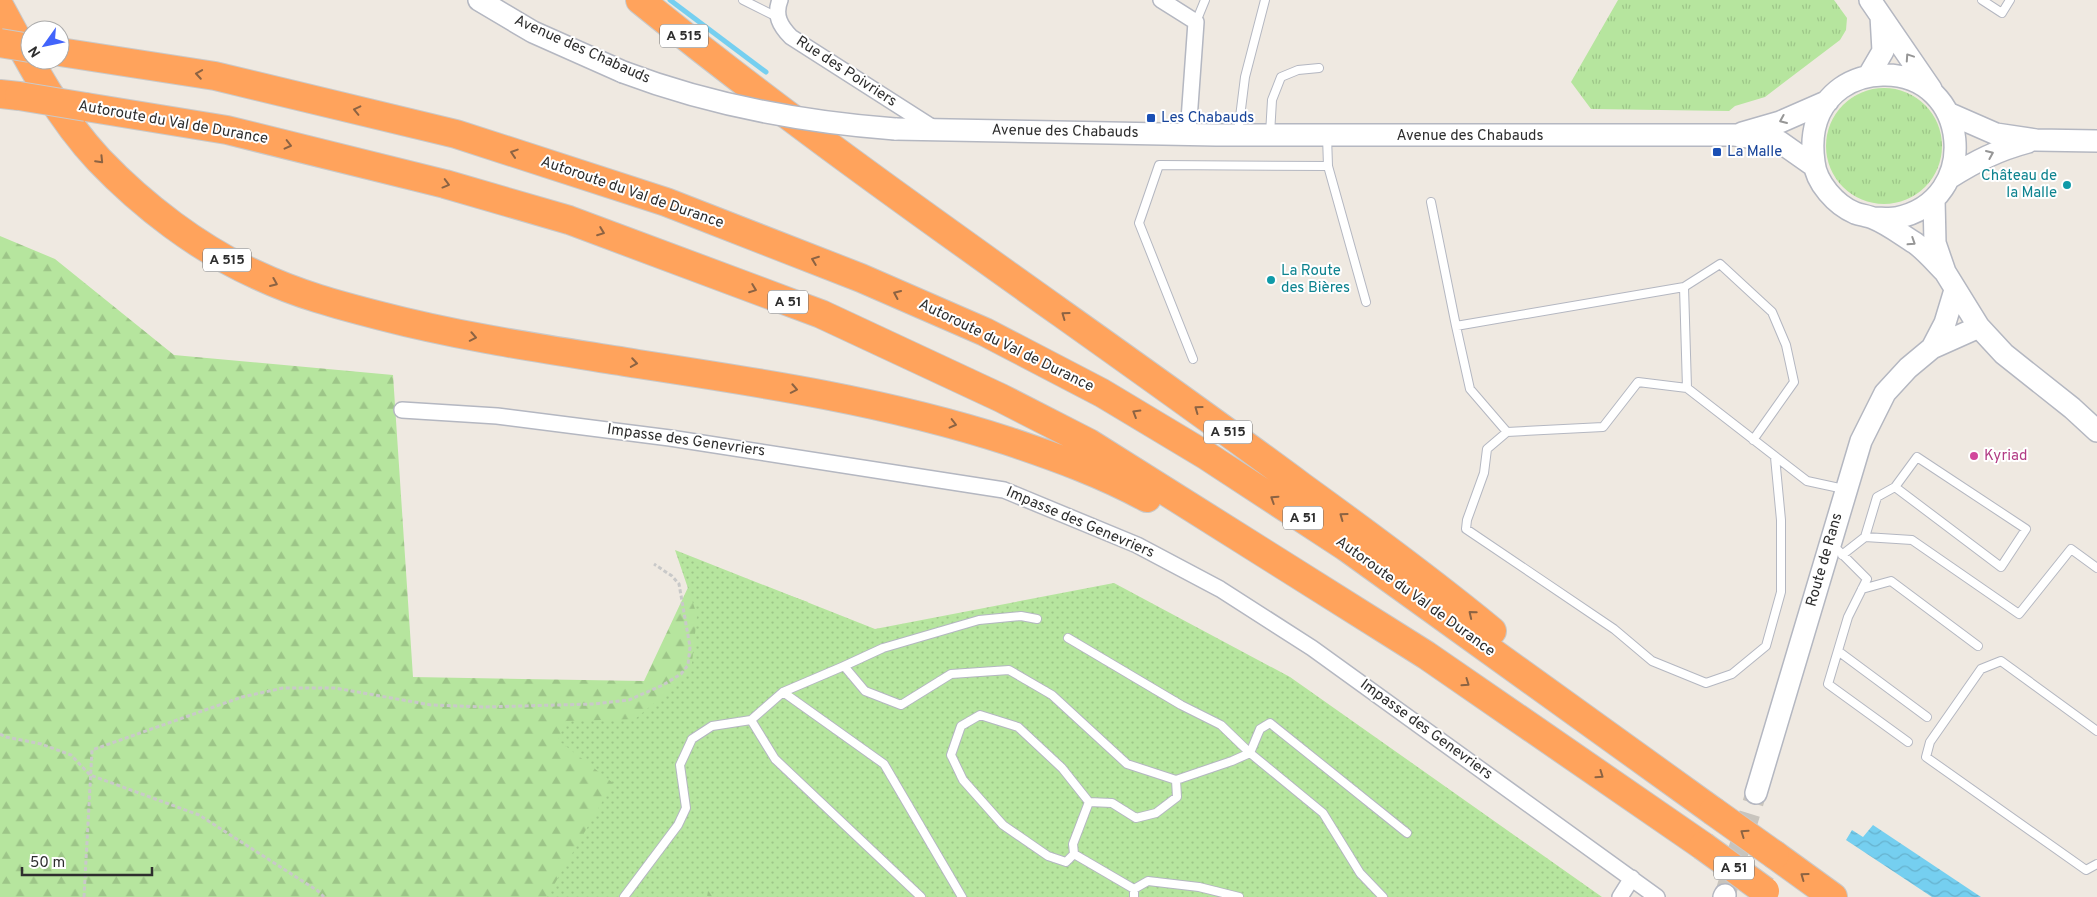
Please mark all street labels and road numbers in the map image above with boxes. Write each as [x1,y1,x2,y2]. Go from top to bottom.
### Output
street label: Avenue des Chabauds [511,11,653,89]
road number: A 515 [660,24,708,48]
street label: Rue des Poivriers [792,32,900,112]
street label: Autoroute du Val de Durance [77,97,269,149]
street label: Avenue des Chabauds [991,121,1139,143]
street label: Avenue des Chabauds [1396,127,1544,146]
street label: Autoroute du Val de Durance [538,153,726,233]
road number: A 515 [203,248,251,272]
road number: A 51 [768,290,808,314]
street label: Autoroute du Val de Durance [915,295,1097,397]
street label: Impasse des Genevriers [606,420,766,462]
road number: A 515 [1204,421,1252,444]
street label: Impasse des Genevriers [1003,483,1157,563]
road number: A 51 [1283,506,1323,530]
street label: Route de Rans [1803,511,1847,609]
street label: Autoroute du Val de Durance [1332,533,1498,661]
street label: Impasse des Genevriers [1356,675,1496,785]
road number: A 51 [1714,856,1754,880]

